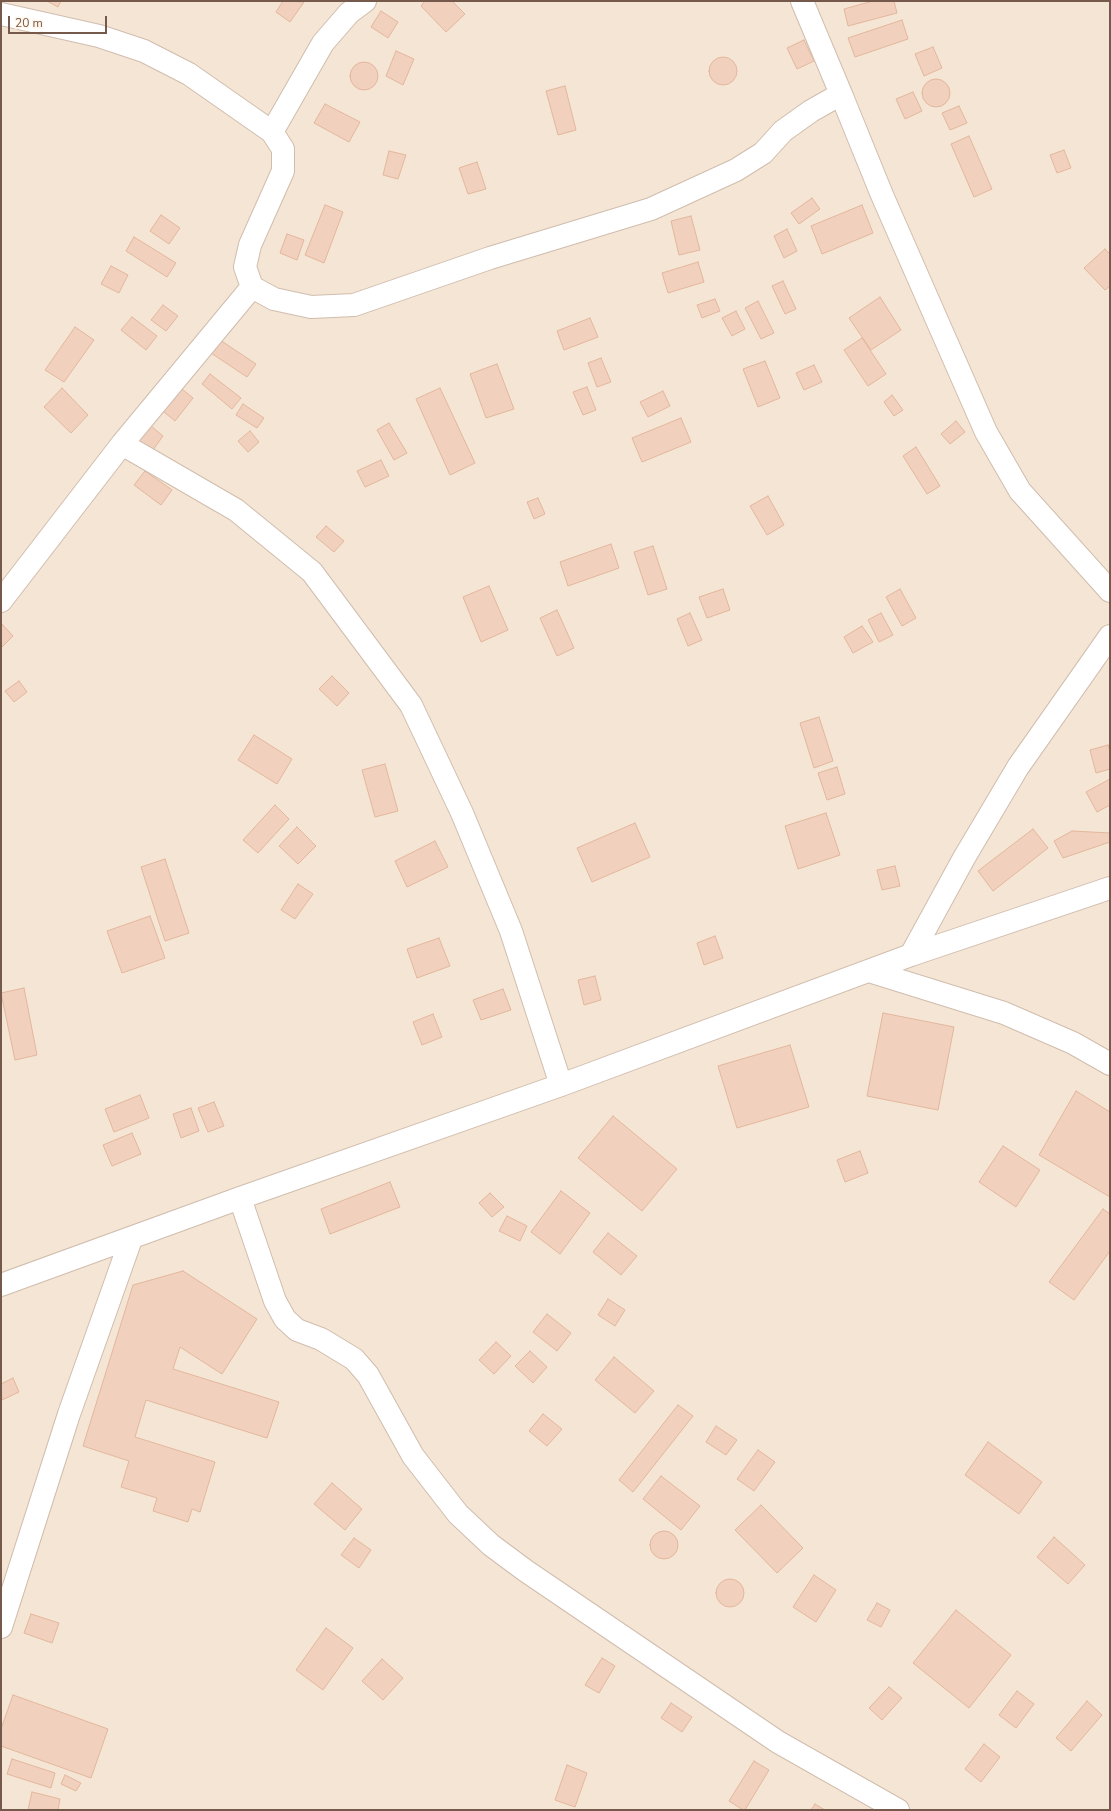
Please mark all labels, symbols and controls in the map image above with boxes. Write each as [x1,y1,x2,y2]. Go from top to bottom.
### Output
scale bar [10,8,109,34]
text: 20 m [15,15,43,31]

